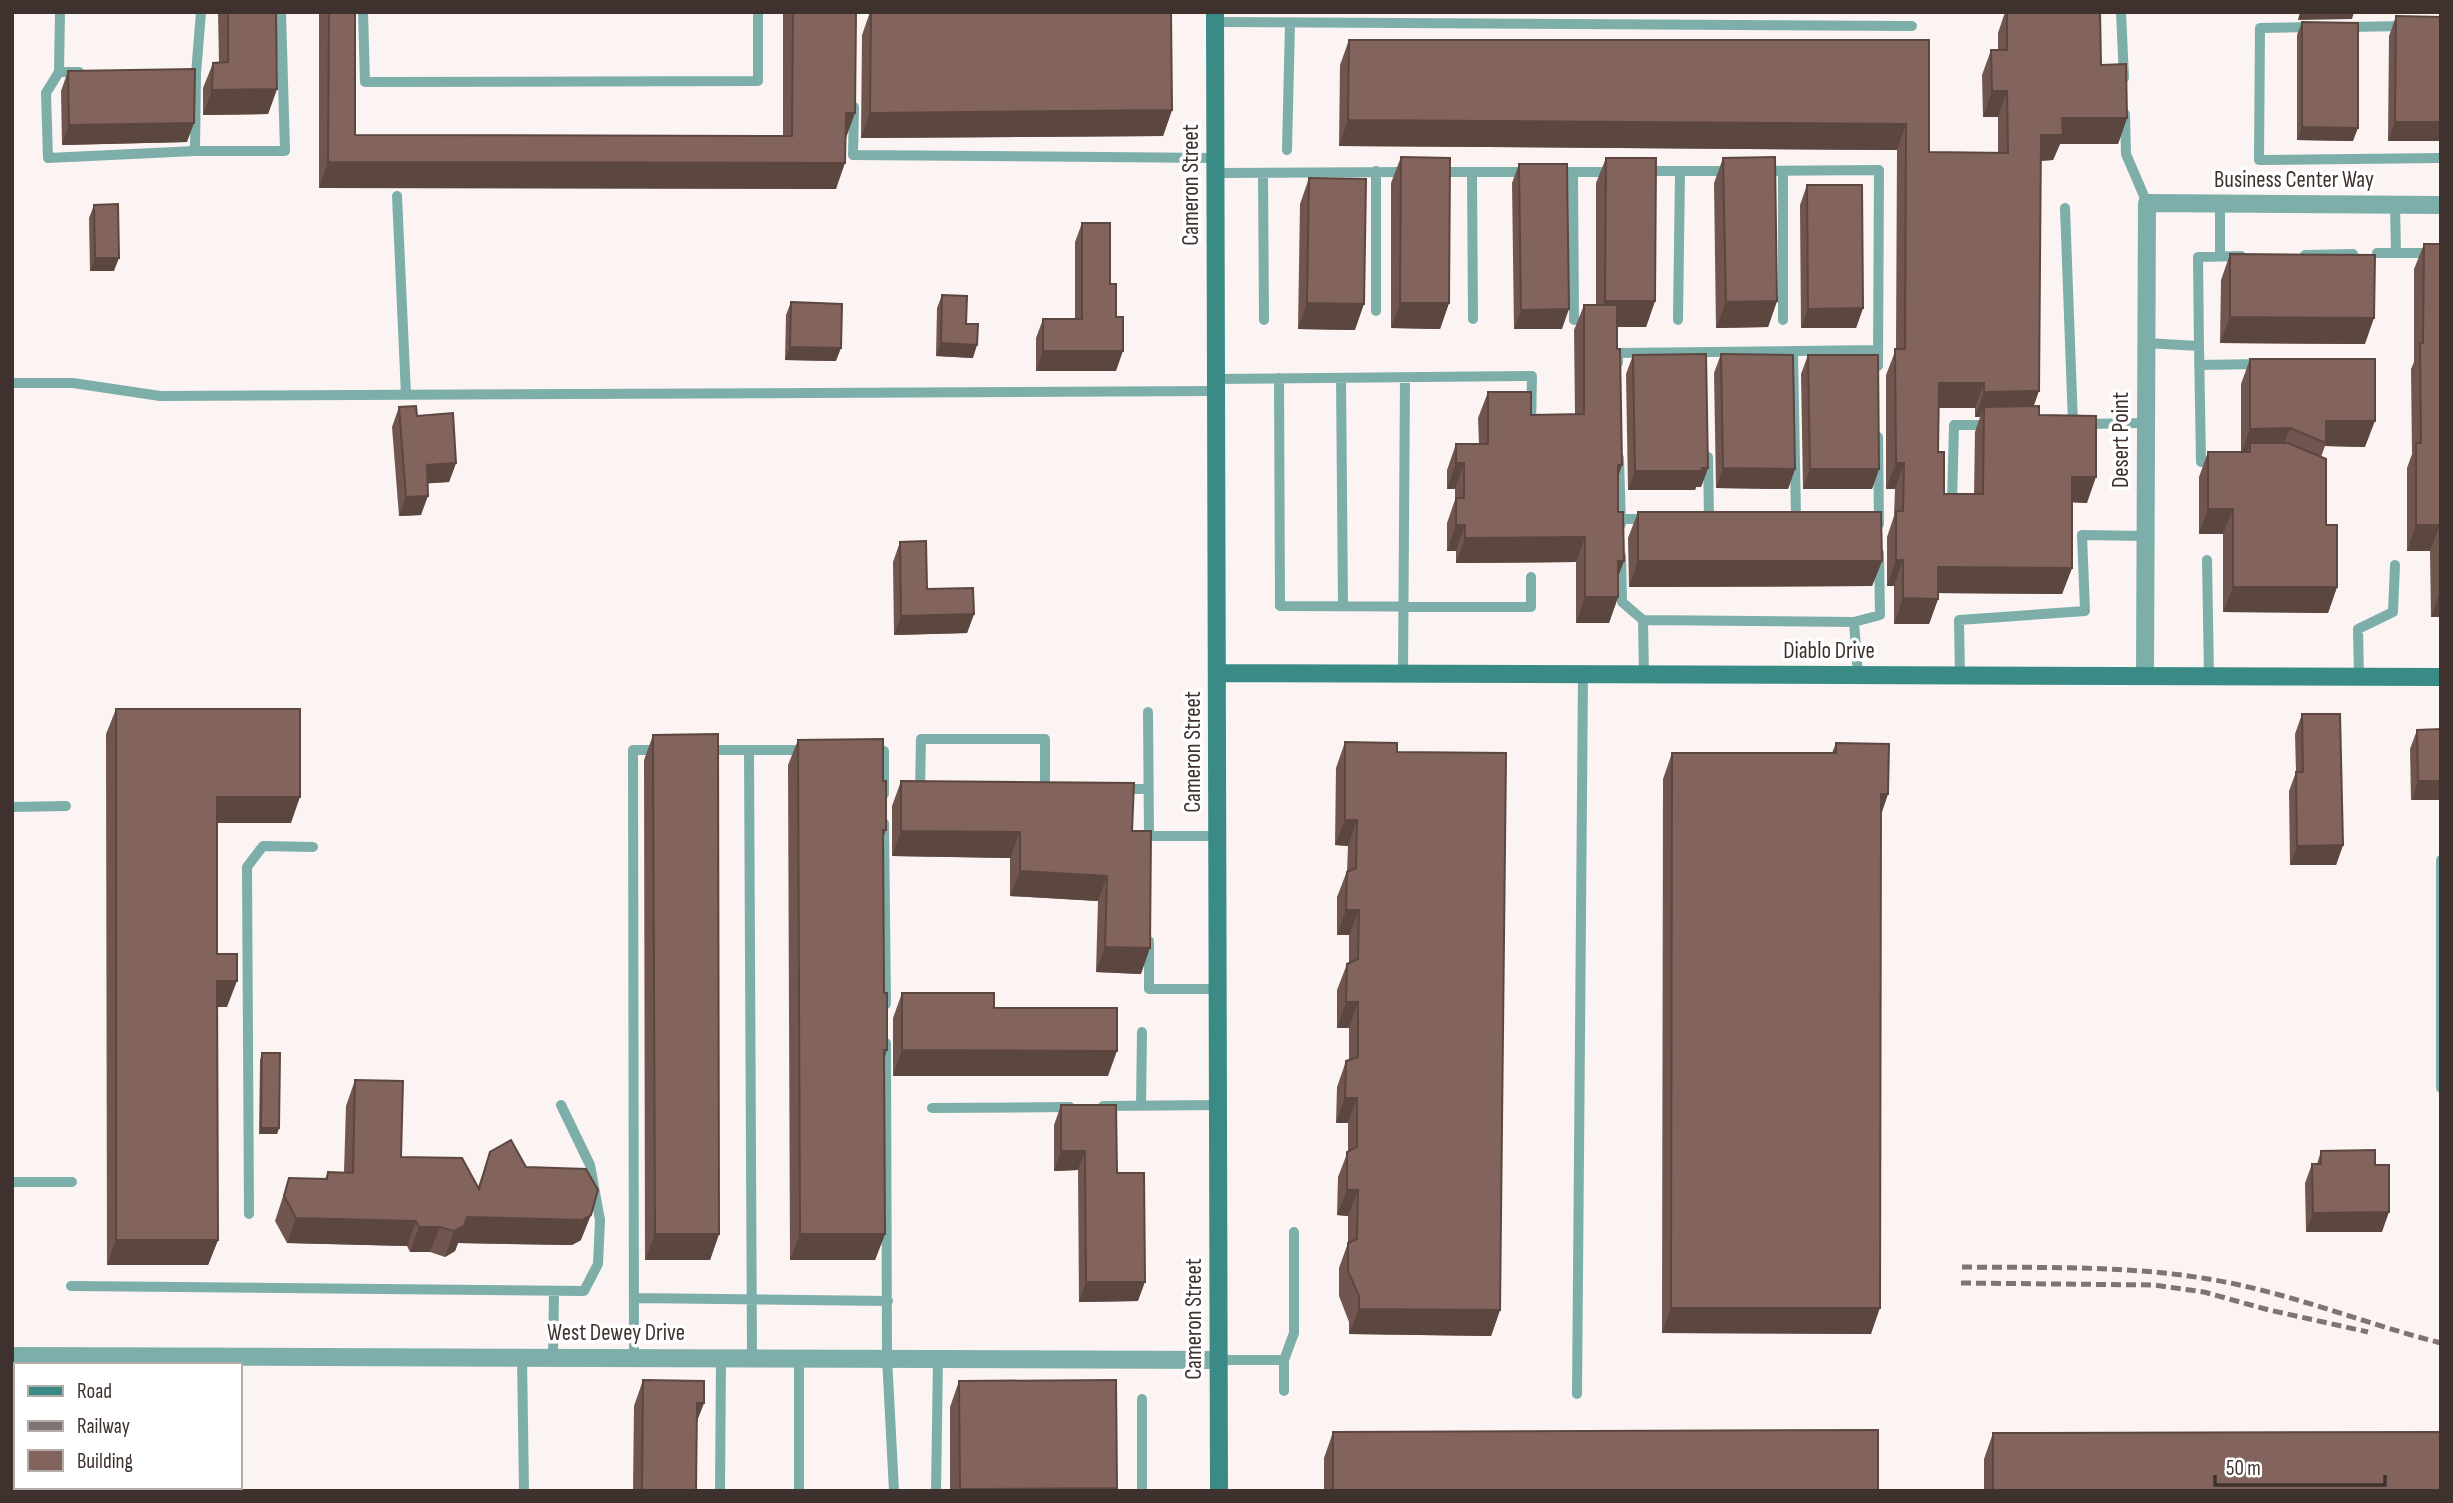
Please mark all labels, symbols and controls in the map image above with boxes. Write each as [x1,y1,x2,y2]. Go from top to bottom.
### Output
street label: Cameron Street [1177,124,1205,246]
street label: Business Center Way [2214,166,2374,194]
street label: Desert Point [2107,392,2135,488]
street label: Diablo Drive [1783,637,1875,665]
street label: Cameron Street [1179,691,1207,813]
street label: Cameron Street [1180,1258,1208,1380]
street label: West Dewey Drive [547,1319,685,1347]
legend [14,1363,242,1489]
text: Road [77,1379,112,1404]
text: Railway [77,1414,130,1439]
scale bar [2215,1444,2385,1488]
text: Building [77,1449,133,1474]
text: 50 m [2226,1456,2261,1481]

